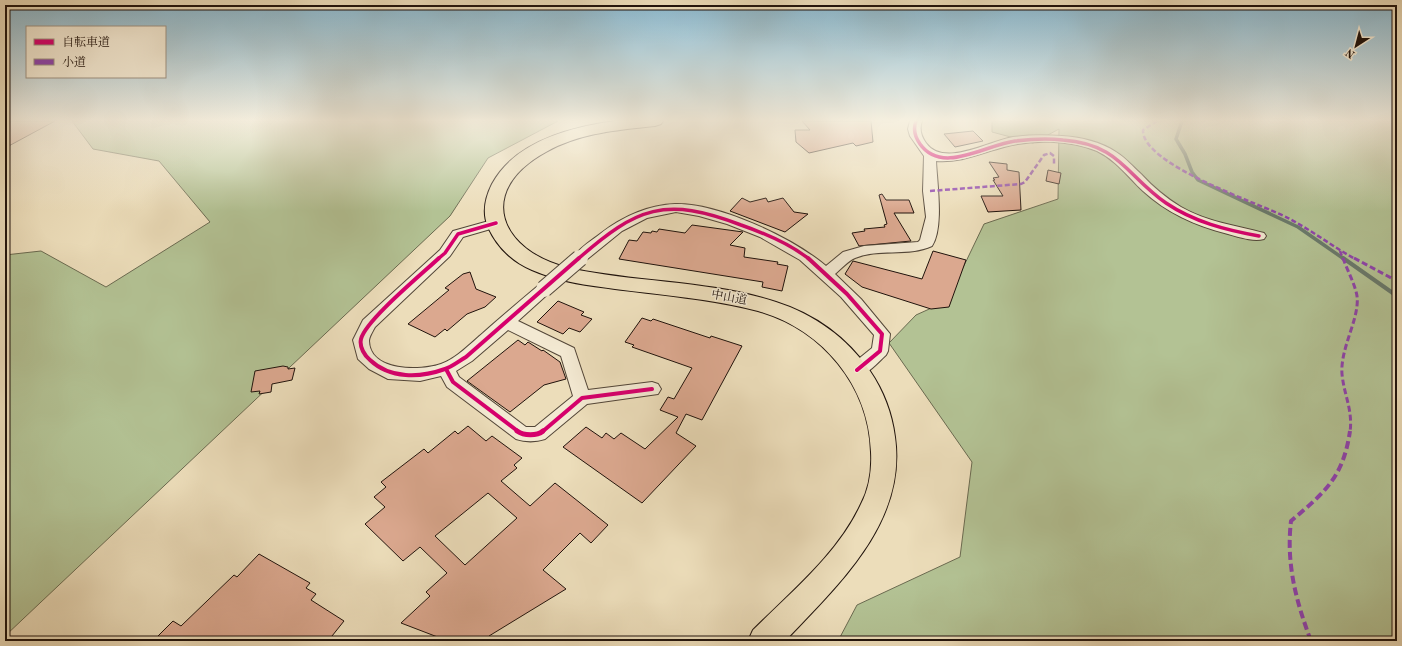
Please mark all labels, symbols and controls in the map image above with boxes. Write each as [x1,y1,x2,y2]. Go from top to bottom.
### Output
legend [26,26,166,78]
north arrow [1336,26,1376,66]
text: 自転車道 [62,35,110,49]
text: N [1344,46,1358,60]
text: 小道 [62,55,86,69]
street label: 中山道 [710,287,748,307]

